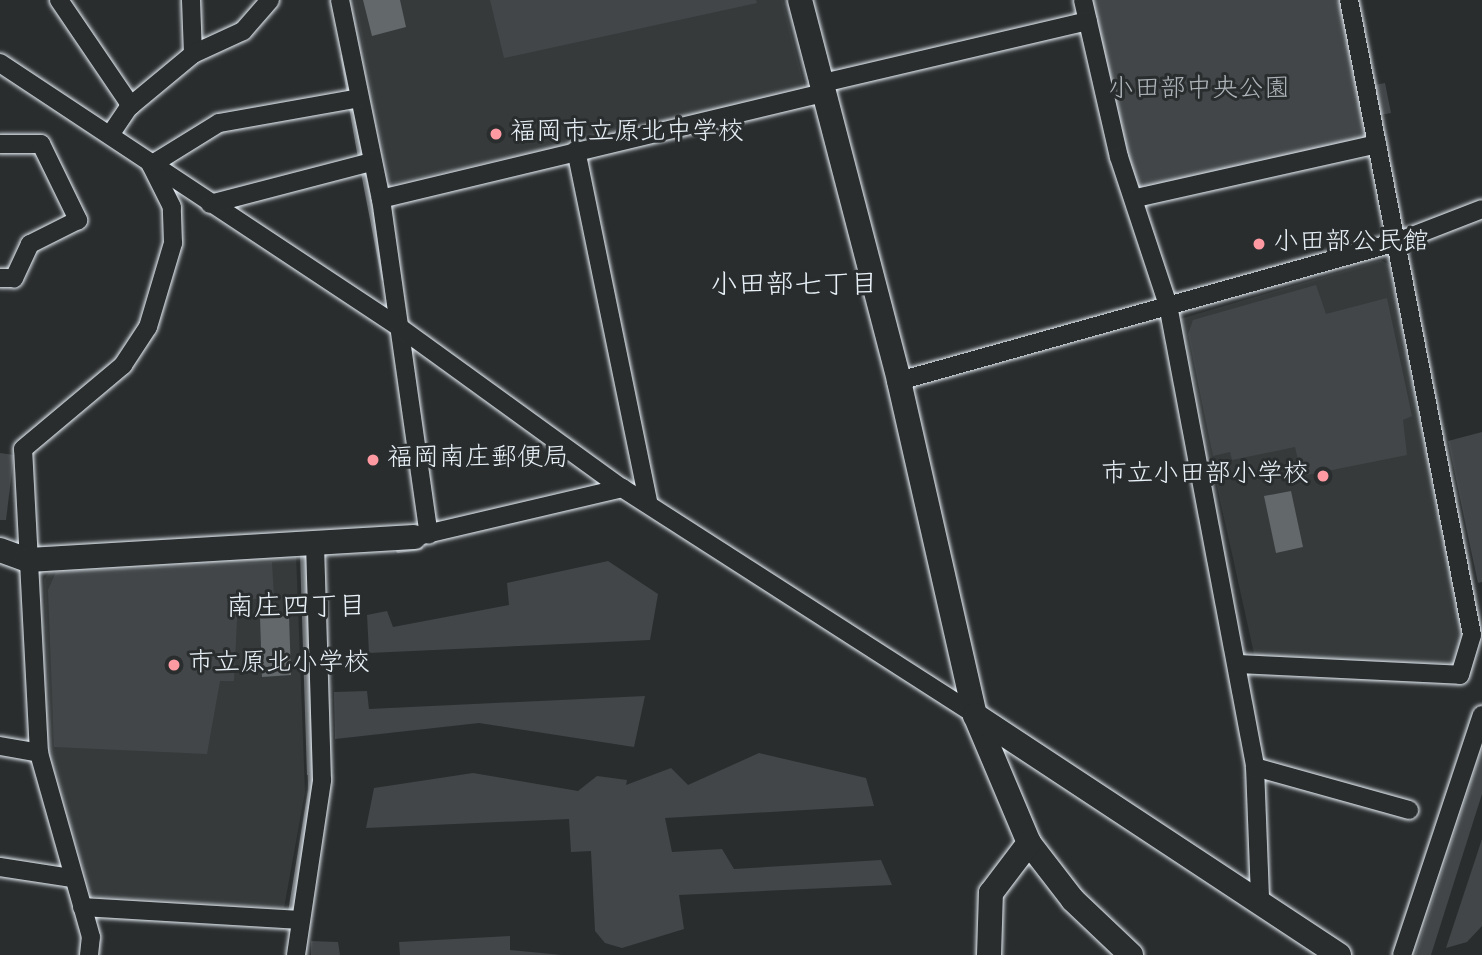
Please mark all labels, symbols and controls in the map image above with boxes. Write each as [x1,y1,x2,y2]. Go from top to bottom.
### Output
park label: 小田部中央公園 [1108,75,1290,107]
place label: 福岡市立原北中学校 [510,118,744,150]
marker: 福岡市立原北中学校 [488,126,504,142]
place label: 小田部公民館 [1273,228,1429,260]
marker: 小田部公民館 [1251,236,1267,252]
district label: 小田部七丁目 [710,271,878,305]
place label: 福岡南庄郵便局 [387,444,569,476]
marker: 福岡南庄郵便局 [365,452,381,468]
place label: 市立小田部小学校 [1101,460,1309,492]
marker: 市立小田部小学校 [1315,468,1331,484]
district label: 南庄四丁目 [226,593,366,627]
place label: 市立原北小学校 [188,649,370,681]
marker: 市立原北小学校 [166,657,182,673]

